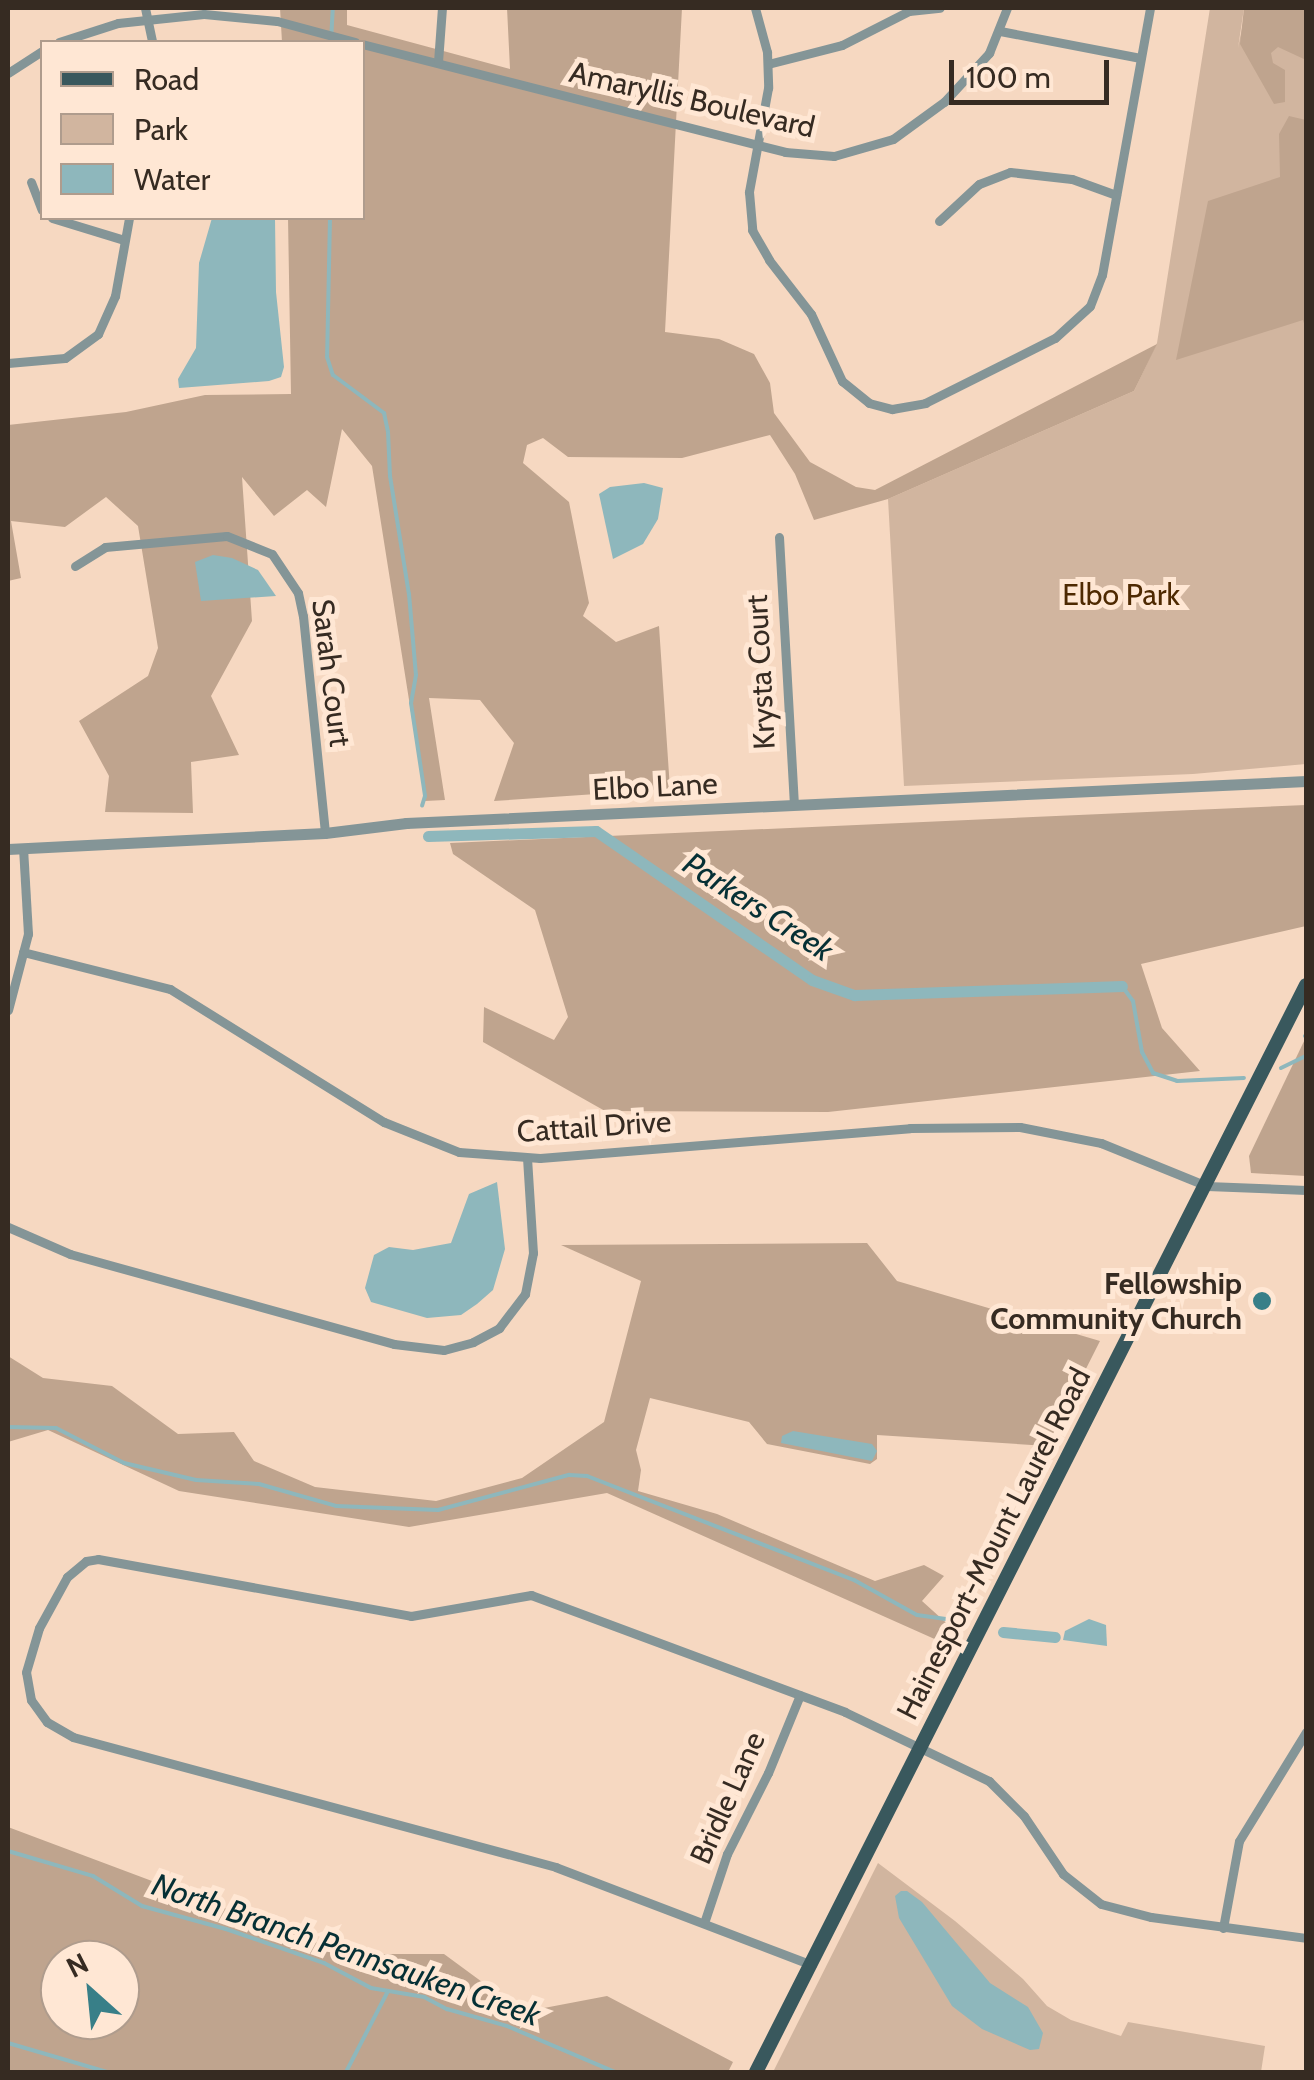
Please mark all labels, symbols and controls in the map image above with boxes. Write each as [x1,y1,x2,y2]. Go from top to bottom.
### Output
legend [40,40,365,220]
scale bar [954,40,1114,102]
street label: Amaryllis Boulevard [566,54,818,146]
text: 100 m [966,59,1051,96]
text: Road [134,61,199,98]
text: Park [134,111,188,148]
text: Water [134,161,210,198]
park label: Elbo Park [1062,577,1180,613]
street label: Krysta Court [739,594,783,750]
street label: Sarah Court [304,597,358,749]
street label: Elbo Lane [592,766,718,808]
water label: Parkers Creek [676,844,840,970]
street label: Cattail Drive [516,1104,672,1150]
place label: Fellowship Community Church [990,1266,1242,1336]
marker: Fellowship Community Church [1251,1290,1273,1312]
street label: Hainesport-Mount Laurel Road [889,1362,1099,1726]
street label: Bridle Lane [683,1726,773,1870]
water label: North Branch Pennsauken Creek [147,1865,545,2035]
north arrow [40,1940,140,2040]
text: N [61,1945,94,1985]

